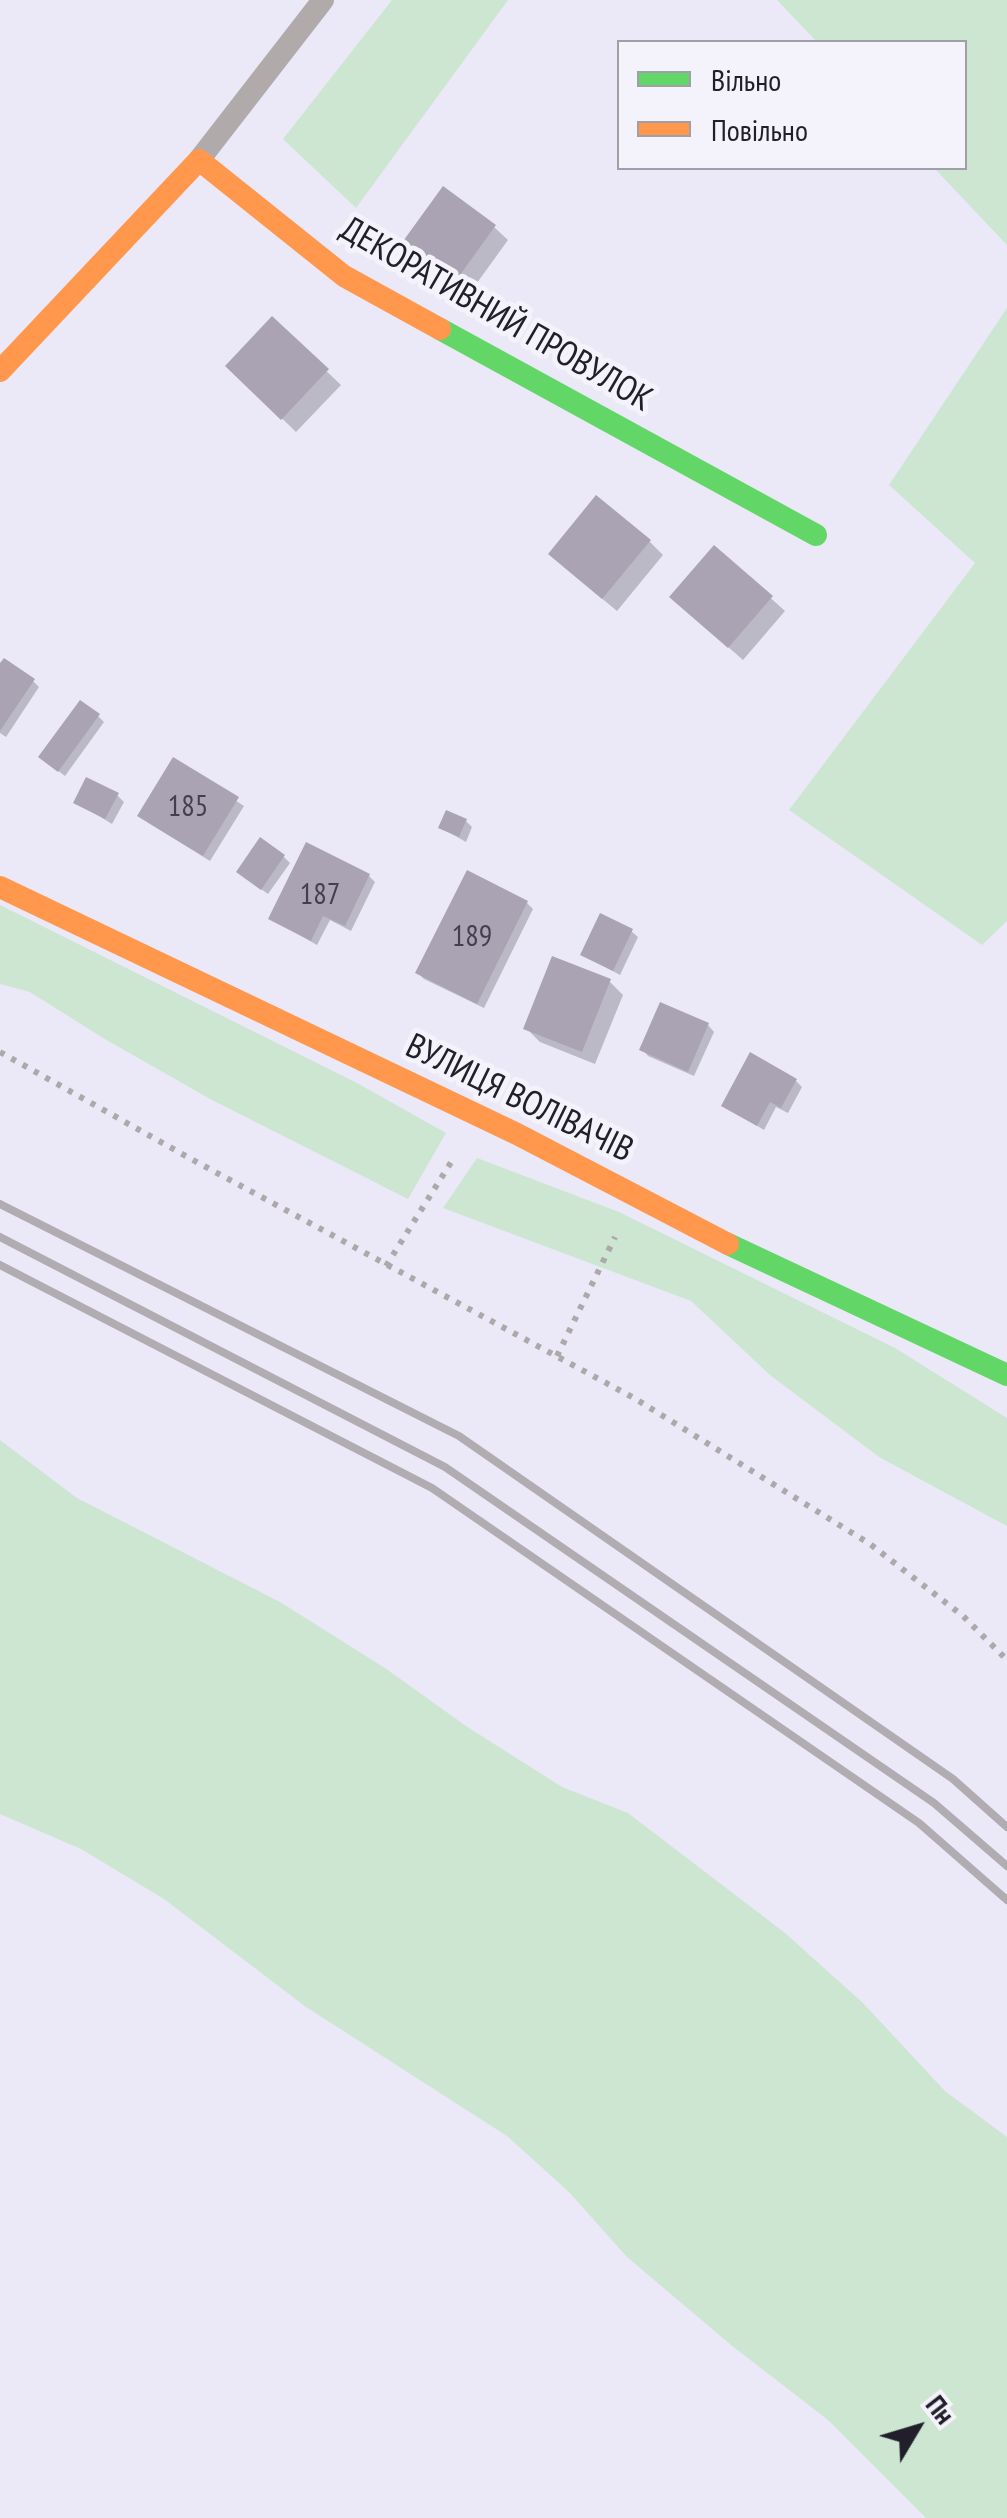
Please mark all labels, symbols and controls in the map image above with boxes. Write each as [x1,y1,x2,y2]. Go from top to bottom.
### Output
legend [617,40,967,170]
text: Вільно [711,60,781,99]
text: Повільно [711,110,808,149]
street label: ДЕКОРАТИВНИЙ ПРОВУЛОК [333,209,659,421]
house number: 185 [168,789,208,825]
house number: 187 [300,877,340,913]
house number: 189 [452,919,492,955]
street label: ВУЛИЦЯ ВОЛІВАЧІВ [399,1026,639,1172]
north arrow [867,2378,967,2478]
text: Пн [918,2387,964,2431]

